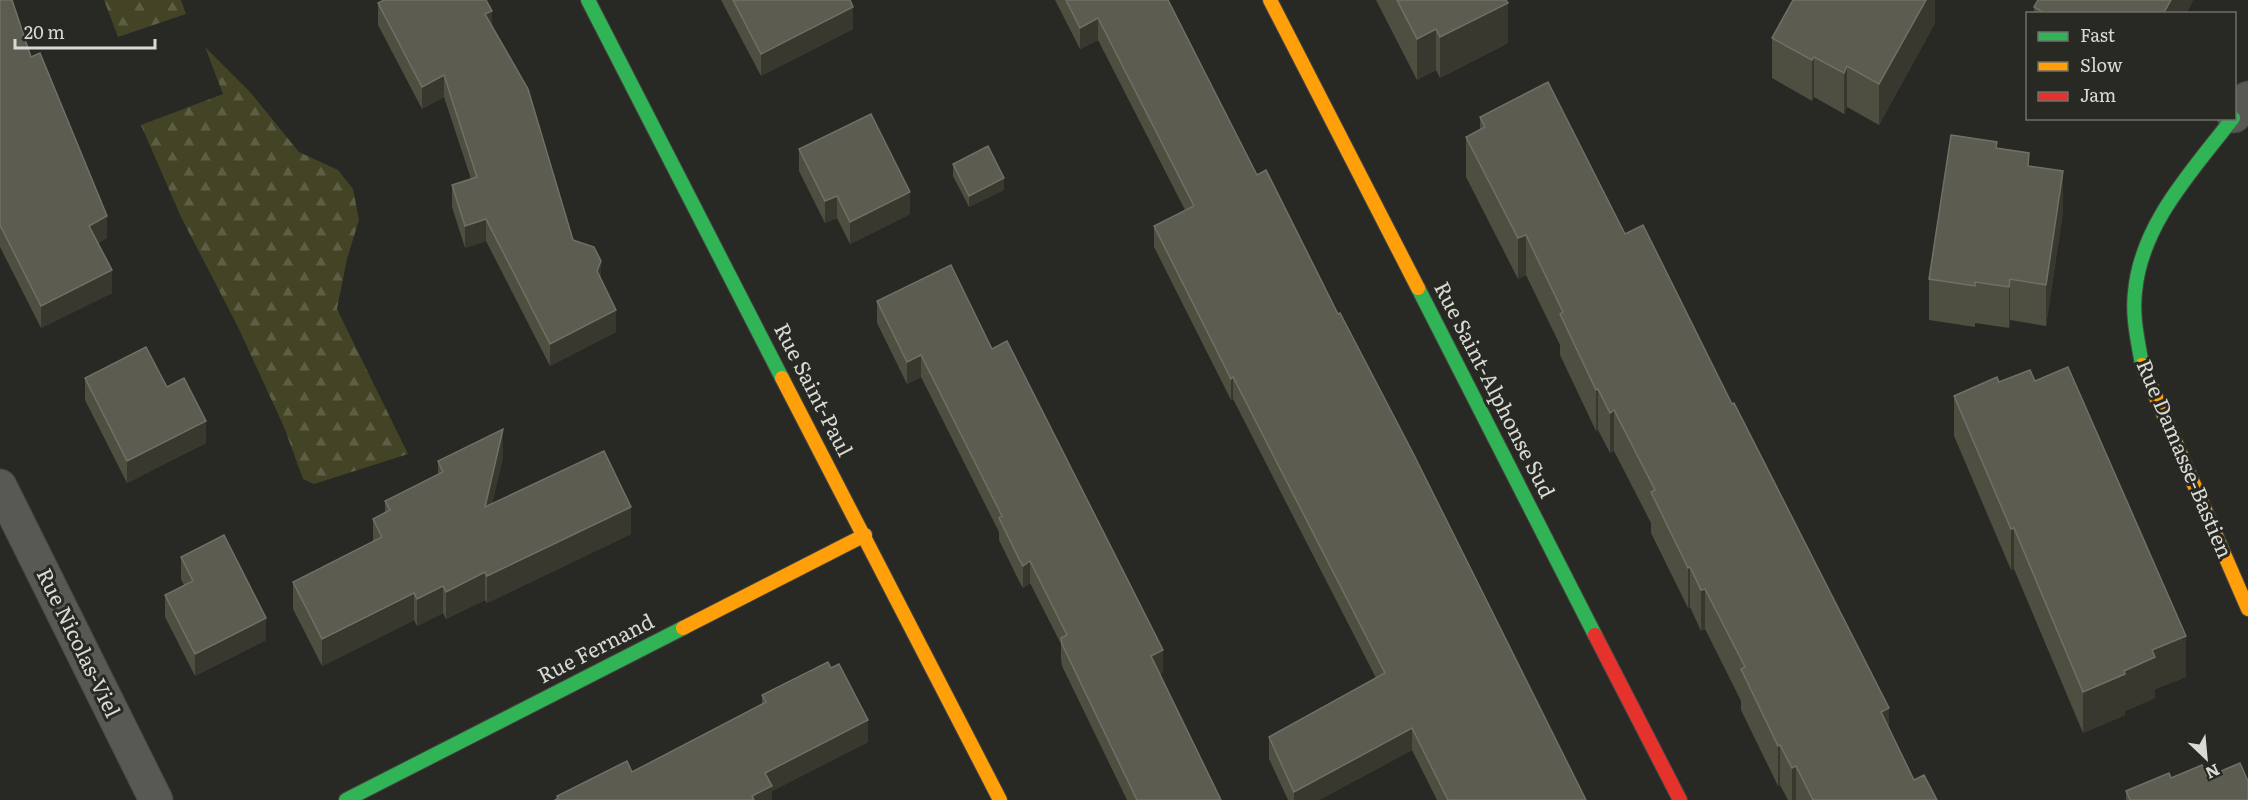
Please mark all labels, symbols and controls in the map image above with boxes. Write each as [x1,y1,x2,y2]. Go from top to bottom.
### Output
scale bar [15,12,154,50]
legend [2026,12,2236,120]
text: 20 m [24,18,65,45]
text: Fast [2080,21,2116,48]
text: Slow [2080,51,2123,78]
text: Jam [2080,81,2116,108]
street label: Rue Saint-Alphonse Sud [1428,275,1564,503]
street label: Rue Saint-Paul [768,317,862,461]
street label: Rue Damasse-Bastien [2130,354,2242,562]
street label: Rue Nicolas-Viel [31,562,130,722]
street label: Rue Fernand [531,604,659,689]
north arrow [2176,728,2236,788]
text: N [2202,759,2224,786]

